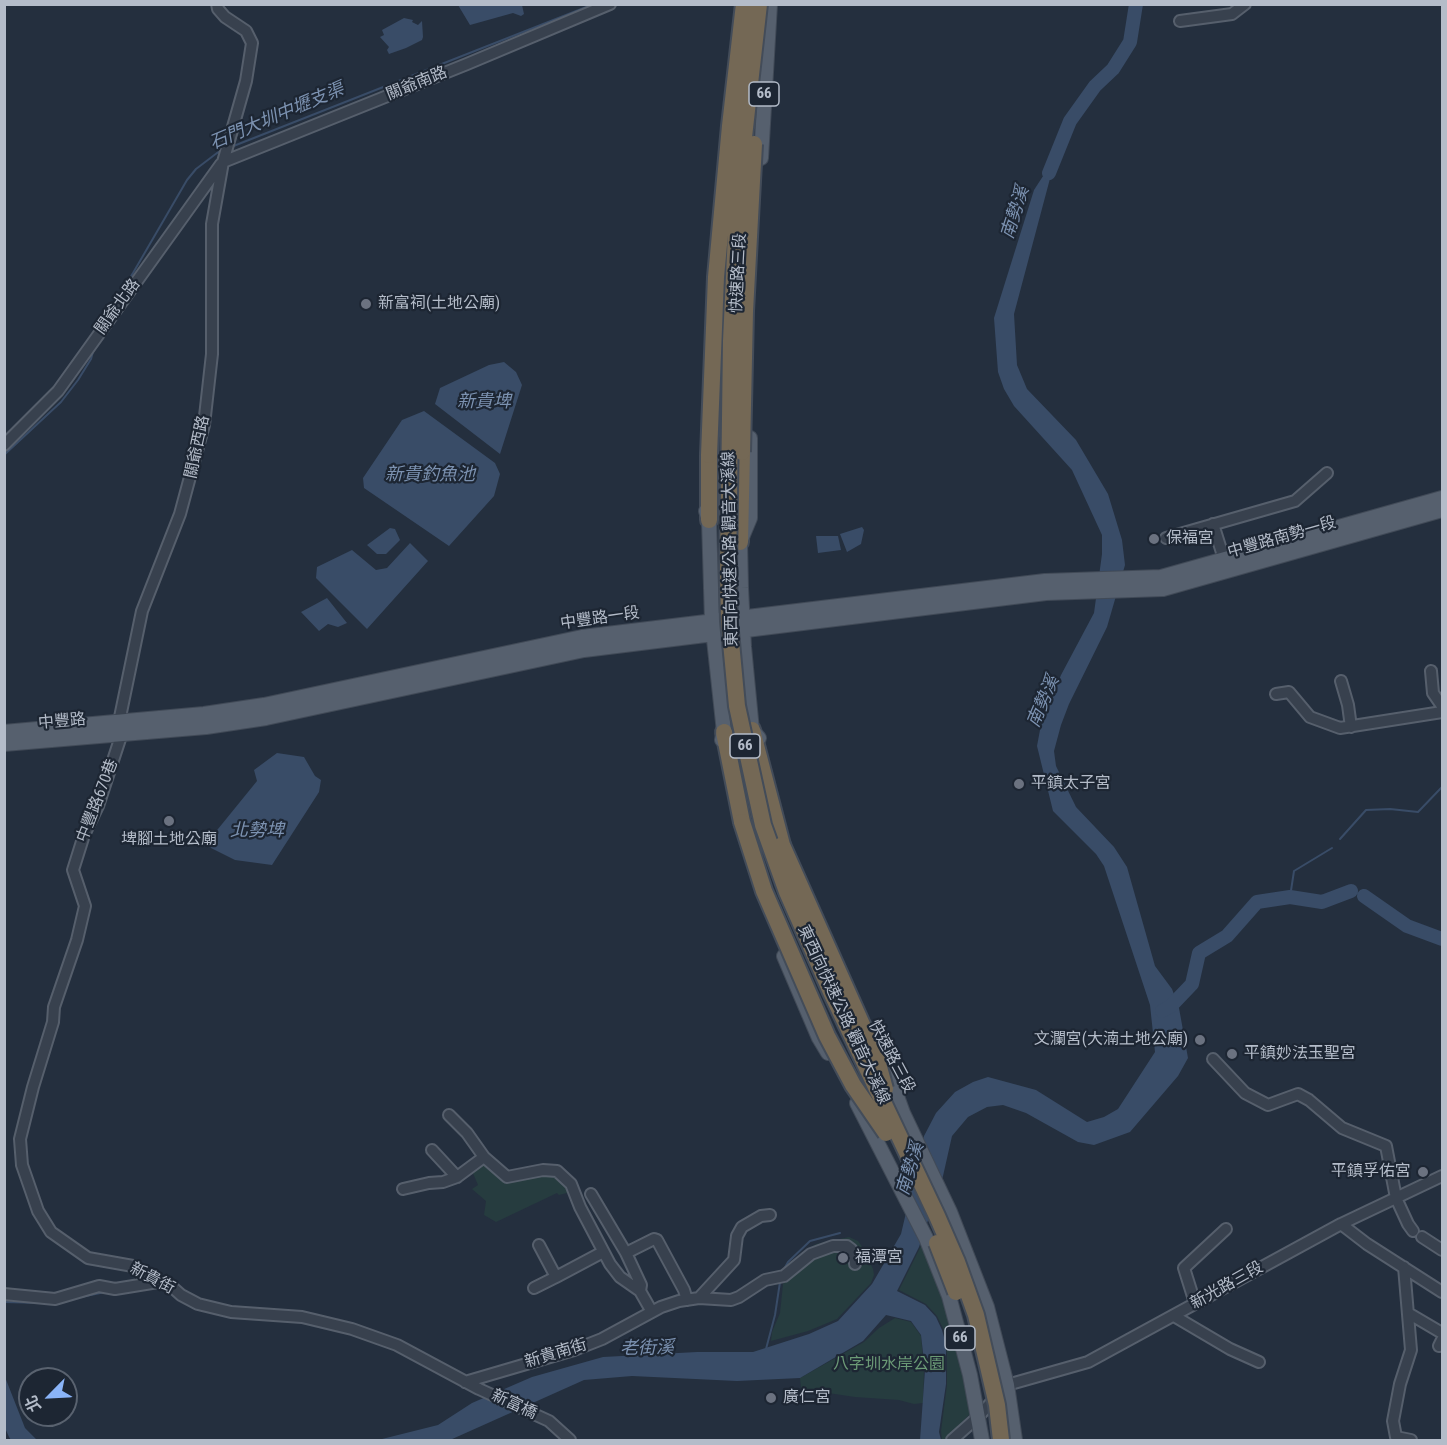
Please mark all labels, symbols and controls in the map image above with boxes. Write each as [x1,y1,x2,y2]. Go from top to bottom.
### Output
street label: 關爺南路 [384,63,450,105]
water label: 石門大圳中壢支渠 [207,79,347,155]
road number: 66 [749,82,779,106]
water label: 南勢溪 [997,184,1035,242]
street label: 快速路三段 [727,233,751,313]
street label: 關爺北路 [91,275,145,339]
place label: 新富祠(土地公廟) [378,294,500,314]
marker: 新富祠(土地公廟) [359,297,373,311]
water label: 新貴埤 [457,391,511,413]
street label: 關爺西路 [182,414,214,480]
street label: 東西向快速公路 觀音大溪線 [720,451,742,647]
water label: 新貴釣魚池 [385,464,475,486]
street label: 中豐路南勢一段 [1226,513,1338,563]
place label: 保福宮 [1166,529,1214,549]
marker: 保福宮 [1147,532,1161,546]
street label: 中豐路一段 [559,604,641,634]
water label: 南勢溪 [1024,673,1064,731]
street label: 中豐路 [37,710,87,734]
road number: 66 [730,734,760,758]
street label: 中豐路670巷 [73,757,123,845]
place label: 平鎮太子宮 [1031,774,1111,794]
marker: 平鎮太子宮 [1012,777,1026,791]
marker: 埤腳土地公廟 [162,814,176,828]
water label: 北勢埤 [230,820,284,842]
place label: 埤腳土地公廟 [121,830,217,850]
street label: 東西向快速公路 觀音大溪線 [793,922,893,1108]
street label: 快速路三段 [864,1017,918,1097]
place label: 文瀾宮(大湳土地公廟) [1034,1030,1188,1050]
marker: 文瀾宮(大湳土地公廟) [1193,1033,1207,1047]
place label: 平鎮妙法玉聖宮 [1244,1044,1356,1064]
marker: 平鎮妙法玉聖宮 [1225,1047,1239,1061]
water label: 南勢溪 [893,1140,929,1198]
place label: 平鎮孚佑宮 [1331,1162,1411,1182]
marker: 平鎮孚佑宮 [1416,1165,1430,1179]
place label: 福潭宮 [855,1248,903,1268]
marker: 福潭宮 [836,1251,850,1265]
street label: 新光路三段 [1187,1258,1267,1314]
street label: 新貴街 [126,1259,178,1299]
road number: 66 [945,1326,975,1350]
street label: 新貴南街 [523,1335,589,1373]
water label: 老街溪 [620,1338,674,1360]
park label: 八字圳水岸公園 [833,1355,945,1375]
north arrow [18,1367,78,1427]
street label: 新富橋 [488,1386,540,1424]
place label: 廣仁宮 [783,1388,831,1408]
marker: 廣仁宮 [764,1391,778,1405]
text: 北 [21,1393,45,1415]

